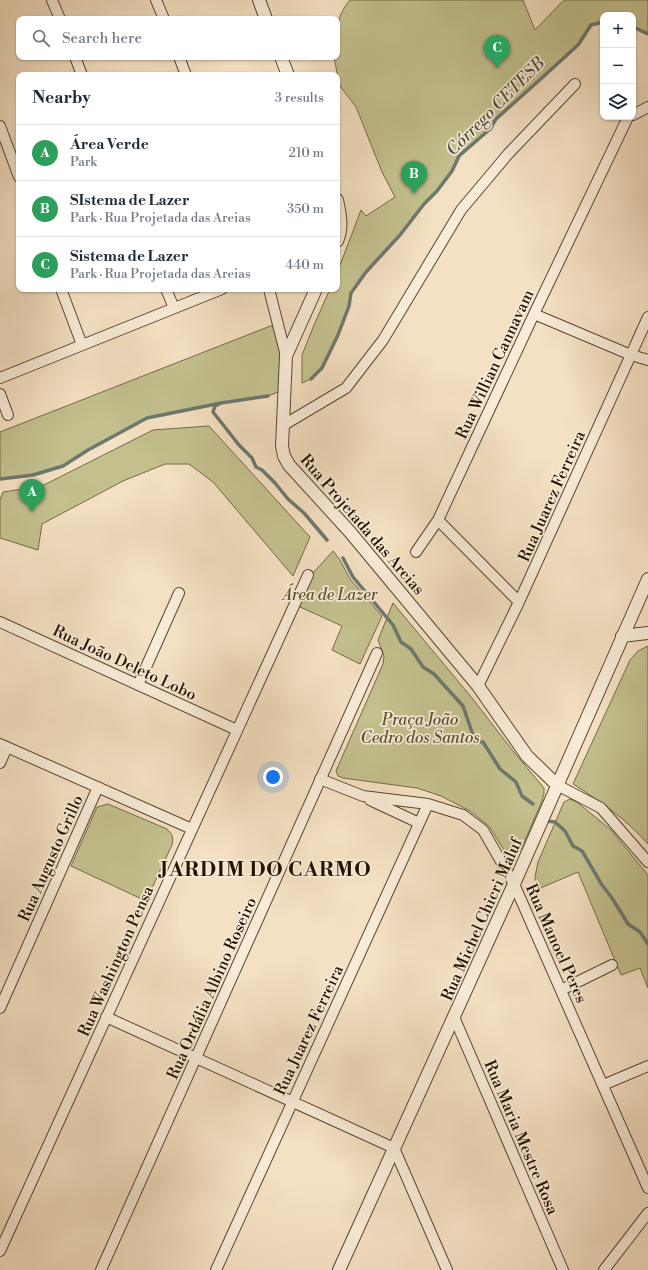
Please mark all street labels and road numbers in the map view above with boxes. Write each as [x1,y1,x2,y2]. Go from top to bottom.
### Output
street label: Rua Willian Cannavam [451,287,538,442]
street label: Rua Juarez Ferreira [514,427,590,565]
street label: Rua Projetada das Areias [296,450,429,599]
street label: Rua João Deleto Lobo [49,621,200,705]
street label: Rua Augusto Grillo [14,792,88,925]
street label: Rua Michel Chicri Maluf [437,834,527,1004]
street label: Rua Manoel Peres [521,881,591,1006]
street label: Rua Washington Pensa [74,882,159,1040]
street label: Rua Ordália Albino Roseiro [163,894,261,1083]
street label: Rua Juarez Ferreira [270,961,348,1099]
street label: Rua Maria Mestre Rosa [479,1057,563,1218]

